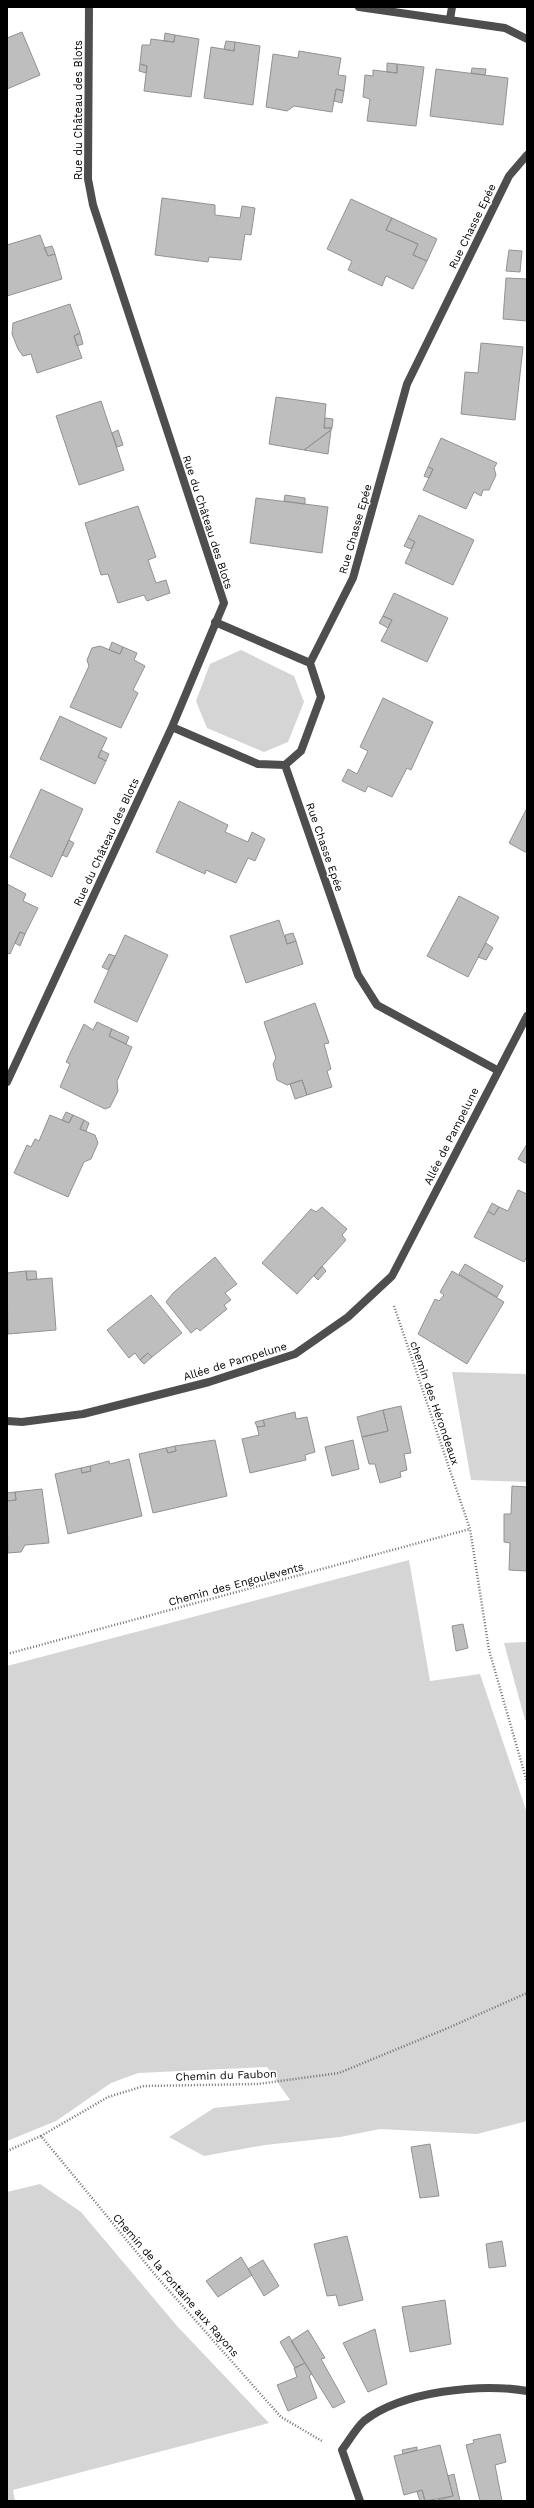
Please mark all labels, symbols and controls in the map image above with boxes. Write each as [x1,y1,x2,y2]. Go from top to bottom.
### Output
street label: Rue du Château des Blots [72,40,85,180]
street label: Rue Chasse Epée [446,182,499,271]
street label: Rue du Château des Blots [180,454,235,591]
street label: Rue Chasse Epée [336,483,375,576]
street label: Rue du Château des Blots [71,776,142,908]
street label: Rue Chasse Epée [303,801,346,893]
street label: Allée de Pampelune [421,1085,482,1187]
street label: chemin des Hérondeaux [407,1339,462,1467]
street label: Allée de Pampelune [182,1340,288,1383]
street label: Chemin des Engoulevents [167,1560,305,1609]
street label: Chemin du Faubon [175,2067,277,2084]
street label: Chemin de la Fontaine aux Rayons [110,2211,241,2360]

